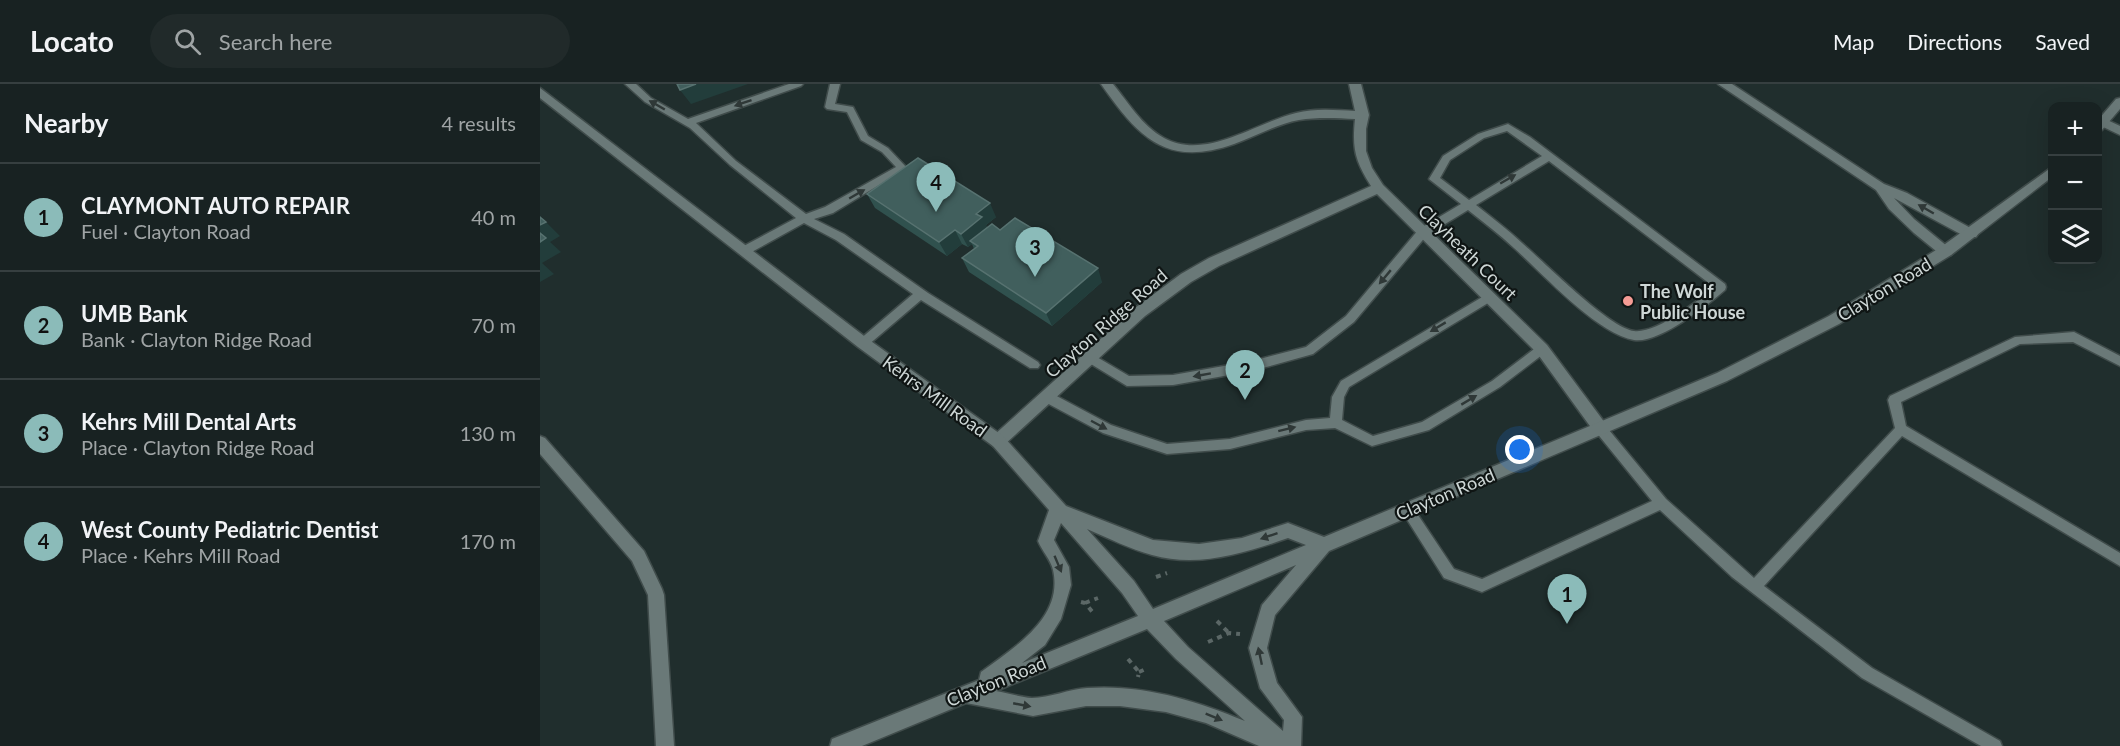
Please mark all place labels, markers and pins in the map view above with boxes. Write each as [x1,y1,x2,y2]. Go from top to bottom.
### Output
pin: 4 [916,162,956,212]
pin: 3 [1016,228,1054,277]
place label: The Wolf Public House [1640,280,1746,323]
marker: The Wolf Public House [1621,294,1635,308]
pin: 2 [1226,350,1264,400]
pin: 1 [1548,574,1586,624]

